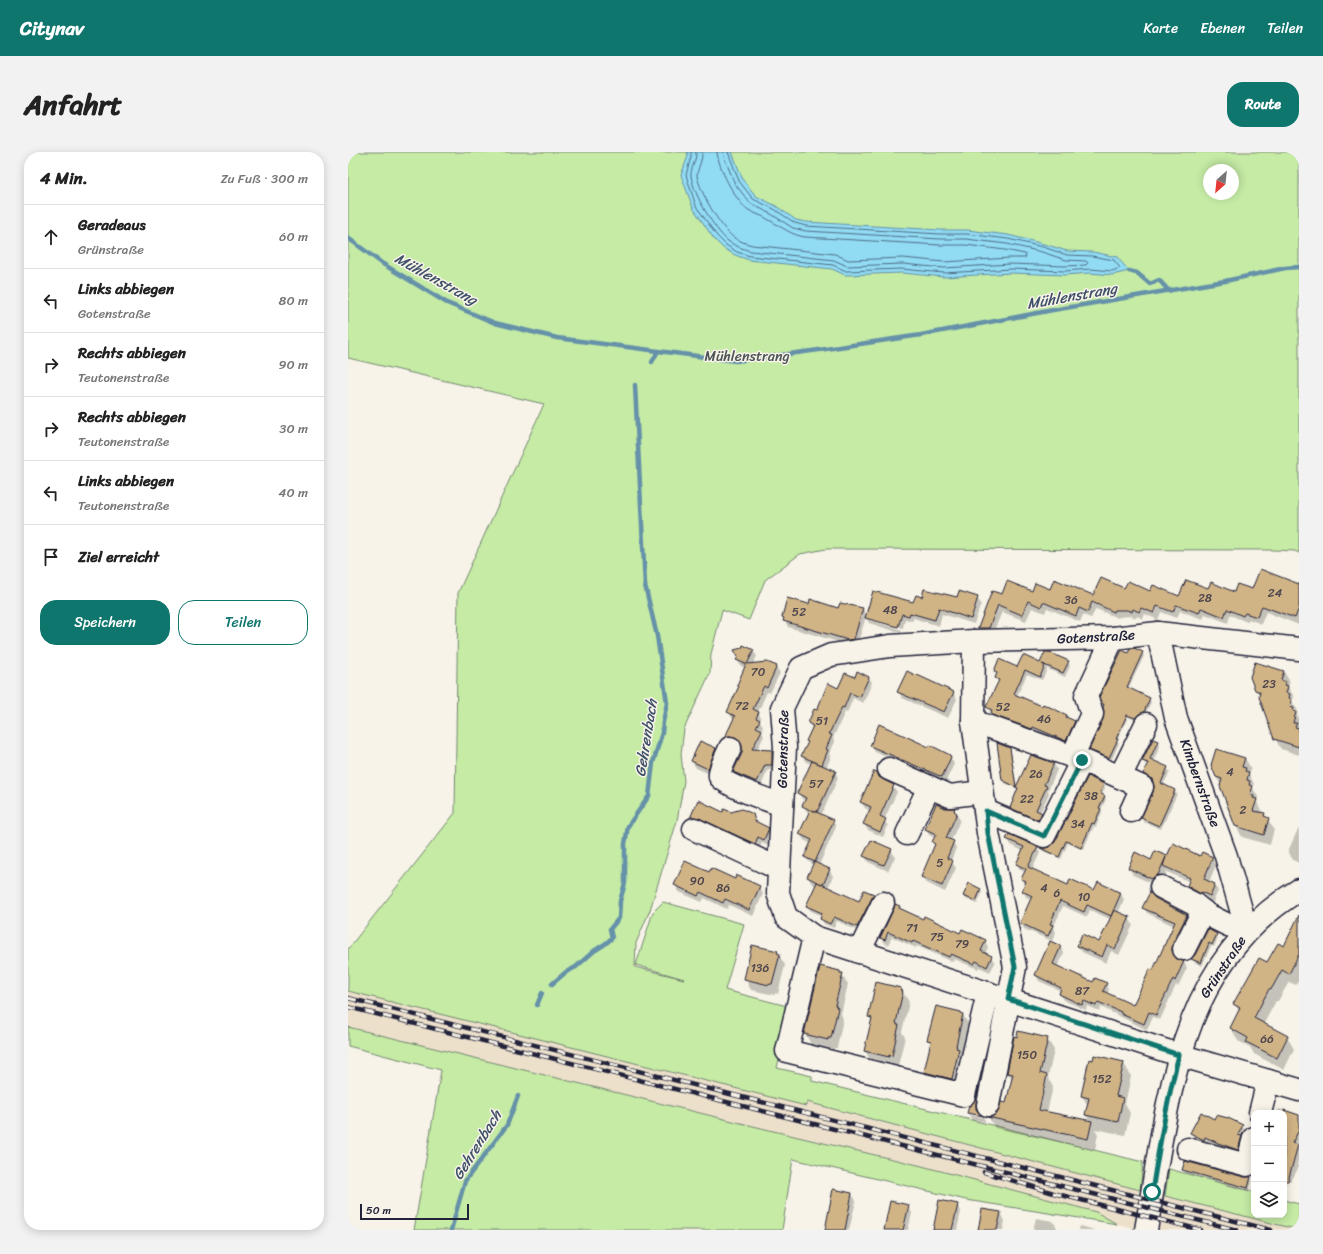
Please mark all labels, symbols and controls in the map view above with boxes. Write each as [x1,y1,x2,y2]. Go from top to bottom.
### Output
text: Citynav [20,12,84,45]
text: Karte [1144,16,1178,41]
text: Ebenen [1200,16,1245,41]
text: Teilen [1267,16,1303,41]
text: Anfahrt [24,80,122,129]
button: Route [1227,82,1299,127]
text: 4 Min. [40,163,88,193]
north arrow [1203,164,1239,200]
text: Zu Fuß · 300 m [220,167,308,190]
text: Geradeaus [78,212,146,238]
text: 60 m [279,225,308,248]
icon: ahead [40,226,62,248]
text: Grünstraße [78,238,144,261]
water label: Mühlenstrang [390,246,483,313]
water label: Mühlenstrang [1025,275,1120,317]
text: Links abbiegen [78,276,174,302]
text: 80 m [279,289,308,312]
icon: left [40,290,62,312]
text: Gotenstraße [78,302,151,325]
text: Rechts abbiegen [78,340,186,366]
park label: Mühlenstrang [705,344,790,369]
text: 90 m [278,353,308,376]
icon: right [40,354,62,376]
text: Teutonenstraße [78,366,169,389]
text: Rechts abbiegen [78,404,186,430]
text: 30 m [279,417,308,440]
icon: right [40,418,62,440]
text: Teutonenstraße [78,430,169,453]
text: Links abbiegen [78,468,174,494]
text: 40 m [278,481,308,504]
icon: left [40,482,62,504]
text: Teutonenstraße [78,494,169,517]
text: Ziel erreicht [78,544,159,570]
icon: arrive [40,546,62,568]
house number: 24 [1268,582,1283,604]
house number: 28 [1198,587,1212,609]
house number: 36 [1064,589,1078,611]
house number: 48 [883,599,897,621]
button: Speichern [40,600,170,645]
button: Teilen [178,600,308,645]
house number: 52 [792,601,806,623]
street label: Gotenstraße [1056,622,1136,652]
house number: 70 [751,661,766,683]
house number: 23 [1262,673,1276,695]
house number: 72 [735,695,749,717]
water label: Gehrenbach [627,696,665,779]
house number: 52 [996,696,1010,718]
house number: 46 [1037,708,1051,730]
street label: Gotenstraße [770,710,796,788]
house number: 51 [816,710,828,732]
street label: Kimbernstraße [1172,735,1228,831]
route end [1073,751,1091,769]
house number: 4 [1226,761,1234,783]
house number: 26 [1029,763,1043,785]
house number: 57 [809,773,824,795]
house number: 38 [1084,785,1098,807]
house number: 22 [1020,788,1034,810]
house number: 2 [1240,799,1247,821]
house number: 34 [1071,813,1086,835]
house number: 5 [936,852,944,874]
house number: 90 [690,870,705,892]
house number: 86 [716,877,730,899]
house number: 4 [1040,877,1048,899]
house number: 6 [1054,882,1061,904]
house number: 10 [1078,886,1091,908]
house number: 71 [906,917,918,939]
house number: 75 [930,926,944,948]
street label: Grünstraße [1193,931,1253,1003]
house number: 79 [955,933,969,955]
house number: 136 [751,957,769,979]
house number: 87 [1075,980,1090,1002]
house number: 66 [1260,1028,1274,1050]
house number: 150 [1017,1044,1037,1066]
house number: 152 [1092,1068,1112,1090]
water label: Gehrenbach [445,1104,509,1185]
map controls [1251,1110,1287,1218]
button: + [1251,1110,1287,1146]
button: − [1251,1146,1287,1182]
button: layers [1251,1182,1287,1218]
route start [1143,1183,1161,1201]
text: 50 m [366,1201,391,1220]
scale bar [360,1202,469,1221]

